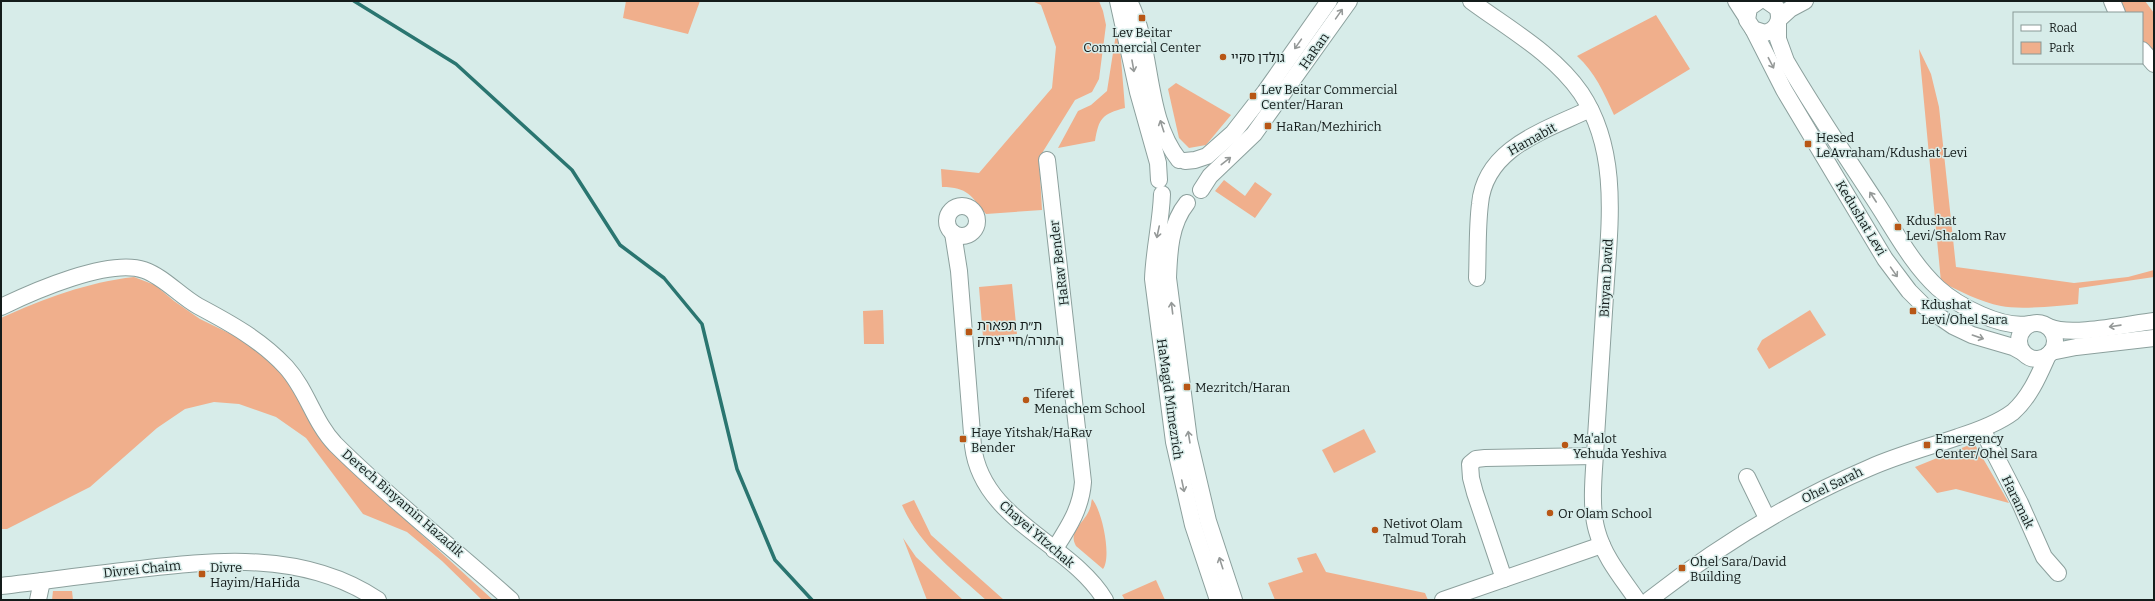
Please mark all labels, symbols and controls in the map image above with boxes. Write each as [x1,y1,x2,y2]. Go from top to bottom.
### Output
one-way arrow [1335,9,1343,20]
legend [2013,12,2143,64]
marker: Lev Beitar Commercial Center [1137,13,1147,23]
text: Road [2049,21,2077,35]
place label: Lev Beitar Commercial Center [1083,25,1201,55]
street label: HaRan [1296,29,1332,72]
one-way arrow [1294,39,1302,50]
text: Park [2049,41,2075,55]
place label: גולדן סקיי [1231,50,1285,65]
marker: גולדן סקיי [1218,52,1228,62]
one-way arrow [1768,57,1776,69]
one-way arrow [1129,59,1137,72]
place label: Lev Beitar Commercial Center/Haran [1261,82,1398,112]
marker: Lev Beitar Commercial Center/Haran [1248,91,1258,101]
one-way arrow [1158,119,1165,132]
place label: HaRan/Mezhirich [1276,119,1382,134]
street label: Hamabit [1505,119,1559,158]
marker: HaRan/Mezhirich [1263,121,1273,131]
place label: Hesed LeAvraham/Kdushat Levi [1816,130,1967,160]
marker: Hesed LeAvraham/Kdushat Levi [1803,139,1813,149]
one-way arrow [1221,157,1232,166]
street label: Kedushat Levi [1833,178,1889,258]
one-way arrow [1869,192,1877,203]
place label: Kdushat Levi/Shalom Rav [1906,213,2006,243]
street label: HaRav Bender [1046,219,1072,307]
marker: Kdushat Levi/Shalom Rav [1893,222,1903,232]
one-way arrow [1153,226,1161,239]
street label: Binyan David [1596,238,1616,318]
one-way arrow [1890,266,1898,277]
place label: Kdushat Levi/Ohel Sara [1921,297,2008,327]
one-way arrow [1168,302,1176,315]
marker: Kdushat Levi/Ohel Sara [1908,306,1918,316]
place label: ת״ת תפארת התורה/חיי יצחק [977,318,1064,348]
one-way arrow [2109,322,2122,330]
marker: ת״ת תפארת התורה/חיי יצחק [964,327,974,337]
one-way arrow [1972,334,1984,342]
street label: HaMagid Mimezrich [1154,337,1186,461]
place label: Mezritch/Haran [1195,380,1291,395]
marker: Mezritch/Haran [1182,382,1192,392]
place label: Tiferet Menachem School [1034,386,1146,416]
marker: Tiferet Menachem School [1021,395,1031,405]
place label: Haye Yitshak/HaRav Bender [971,425,1092,455]
one-way arrow [1185,431,1193,444]
place label: Ma'alot Yehuda Yeshiva [1573,431,1667,461]
place label: Emergency Center/Ohel Sara [1935,431,2038,461]
marker: Haye Yitshak/HaRav Bender [958,434,968,444]
marker: Ma'alot Yehuda Yeshiva [1560,440,1570,450]
marker: Emergency Center/Ohel Sara [1922,440,1932,450]
street label: Derech Binyamin Hazadik [339,446,467,560]
street label: Ohel Sarah [1799,464,1865,506]
street label: Haramak [1999,473,2037,531]
one-way arrow [1180,479,1188,492]
street label: Chayei Yitzchak [996,497,1078,571]
place label: Or Olam School [1558,506,1652,521]
marker: Or Olam School [1545,508,1555,518]
place label: Netivot Olam Talmud Torah [1383,516,1466,546]
marker: Netivot Olam Talmud Torah [1370,525,1380,535]
place label: Ohel Sara/David Building [1690,554,1787,584]
street label: Divrei Chaim [102,557,182,581]
one-way arrow [1216,558,1224,570]
place label: Divre Hayim/HaHida [210,560,300,590]
marker: Ohel Sara/David Building [1677,563,1687,573]
marker: Divre Hayim/HaHida [197,569,207,579]

